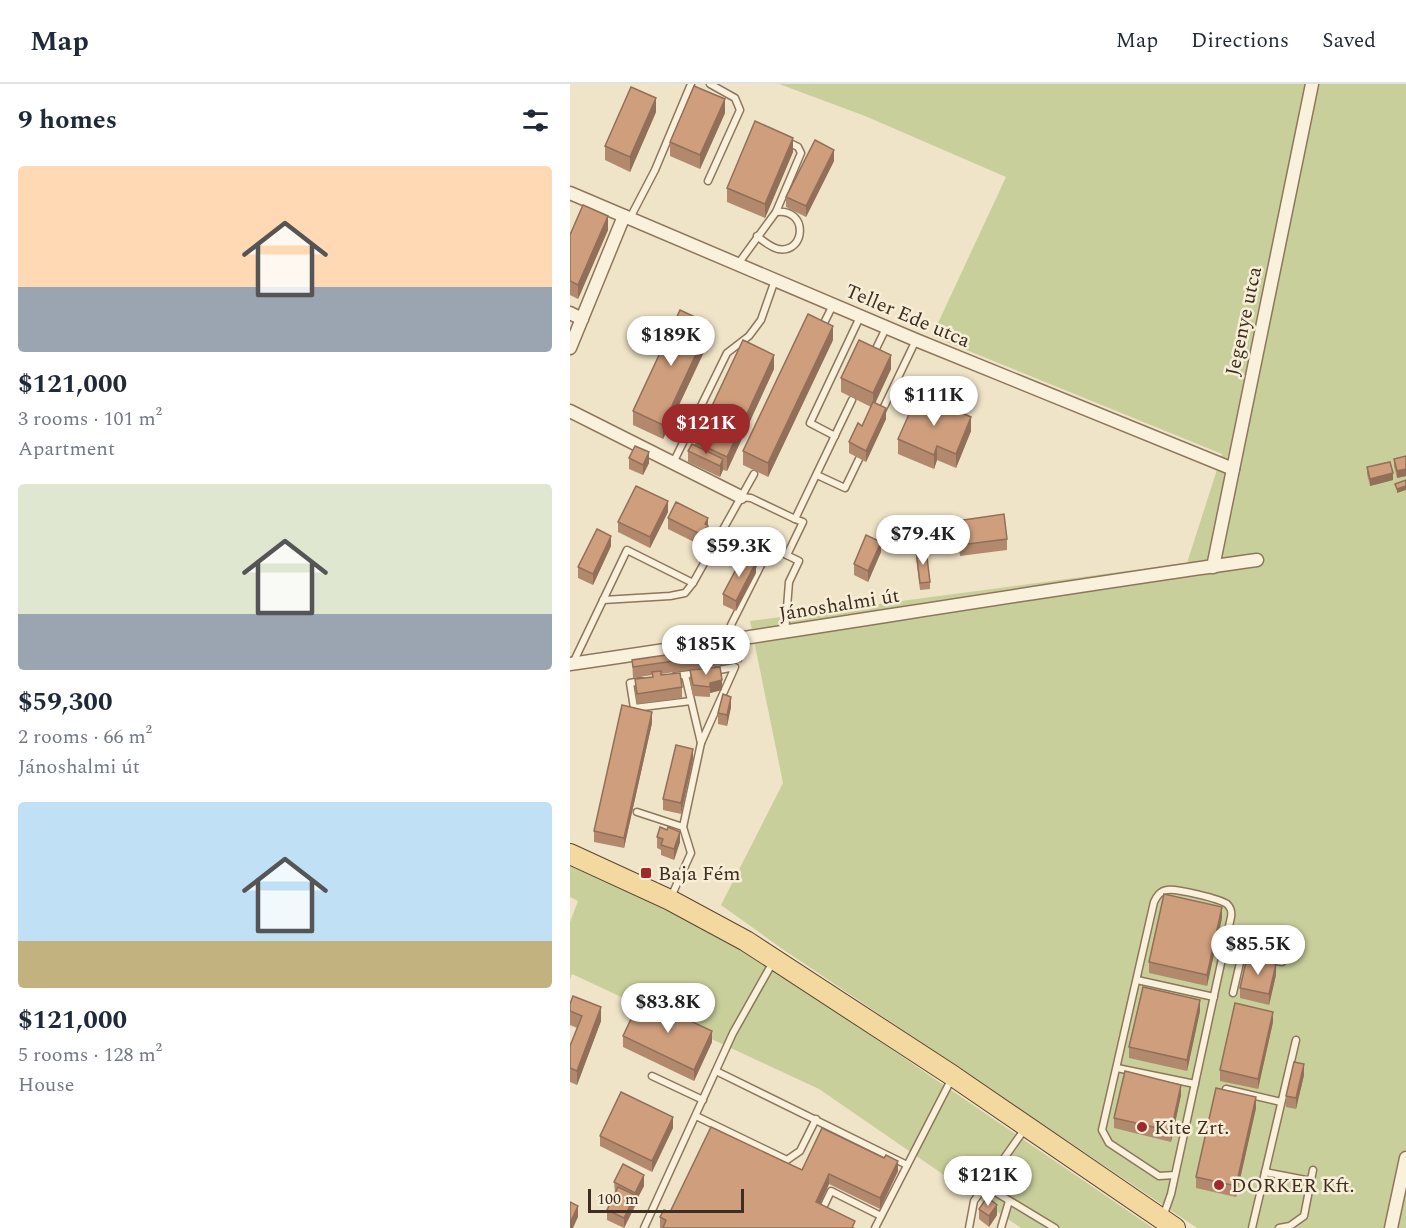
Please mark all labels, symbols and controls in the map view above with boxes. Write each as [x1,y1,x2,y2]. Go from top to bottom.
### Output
text: Map [30,20,89,63]
text: Map [1116,25,1158,57]
text: Directions [1191,25,1289,57]
text: Saved [1322,25,1376,57]
text: 9 homes [18,100,117,140]
icon: filters [519,104,552,137]
icon: home [231,205,339,313]
street label: Jegenye utca [1218,264,1270,379]
street label: Teller Ede utca [840,276,975,356]
pin: $189K [629,316,713,367]
text: $189K [641,320,701,350]
text: $121,000 [18,364,127,404]
pin: $111K [892,376,976,427]
text: $111K [904,380,964,410]
text: 3 rooms · 101 m² [18,404,162,434]
pin: $121K [664,404,748,455]
text: $121K [676,408,736,438]
text: Apartment [18,434,115,464]
pin: $79.4K [874,515,972,566]
text: $79.4K [890,519,956,549]
icon: home [231,523,339,631]
pin: $59.3K [690,527,788,578]
text: $59.3K [706,531,772,561]
street label: Jánoshalmi út [777,581,902,629]
pin: $185K [664,625,748,676]
text: $185K [676,629,736,659]
text: $59,300 [18,682,112,722]
text: 2 rooms · 66 m² [18,722,152,752]
text: Jánoshalmi út [18,752,140,782]
icon: home [231,841,339,949]
place label: Baja Fém [658,859,741,889]
marker: Baja Fém [639,866,653,880]
pin: $85.5K [1209,925,1307,976]
text: $85.5K [1225,929,1291,959]
pin: $83.8K [619,983,717,1034]
text: $83.8K [635,987,701,1017]
text: $121,000 [18,1000,127,1040]
text: 5 rooms · 128 m² [18,1040,162,1070]
text: House [18,1070,75,1100]
place label: Kite Zrt. [1154,1113,1229,1143]
marker: Kite Zrt. [1135,1120,1149,1134]
pin: $121K [946,1156,1030,1207]
text: $121K [958,1160,1018,1190]
place label: DORKER Kft. [1231,1171,1354,1201]
marker: DORKER Kft. [1212,1178,1226,1192]
scale bar [588,1186,744,1214]
text: 100 m [597,1187,639,1211]

